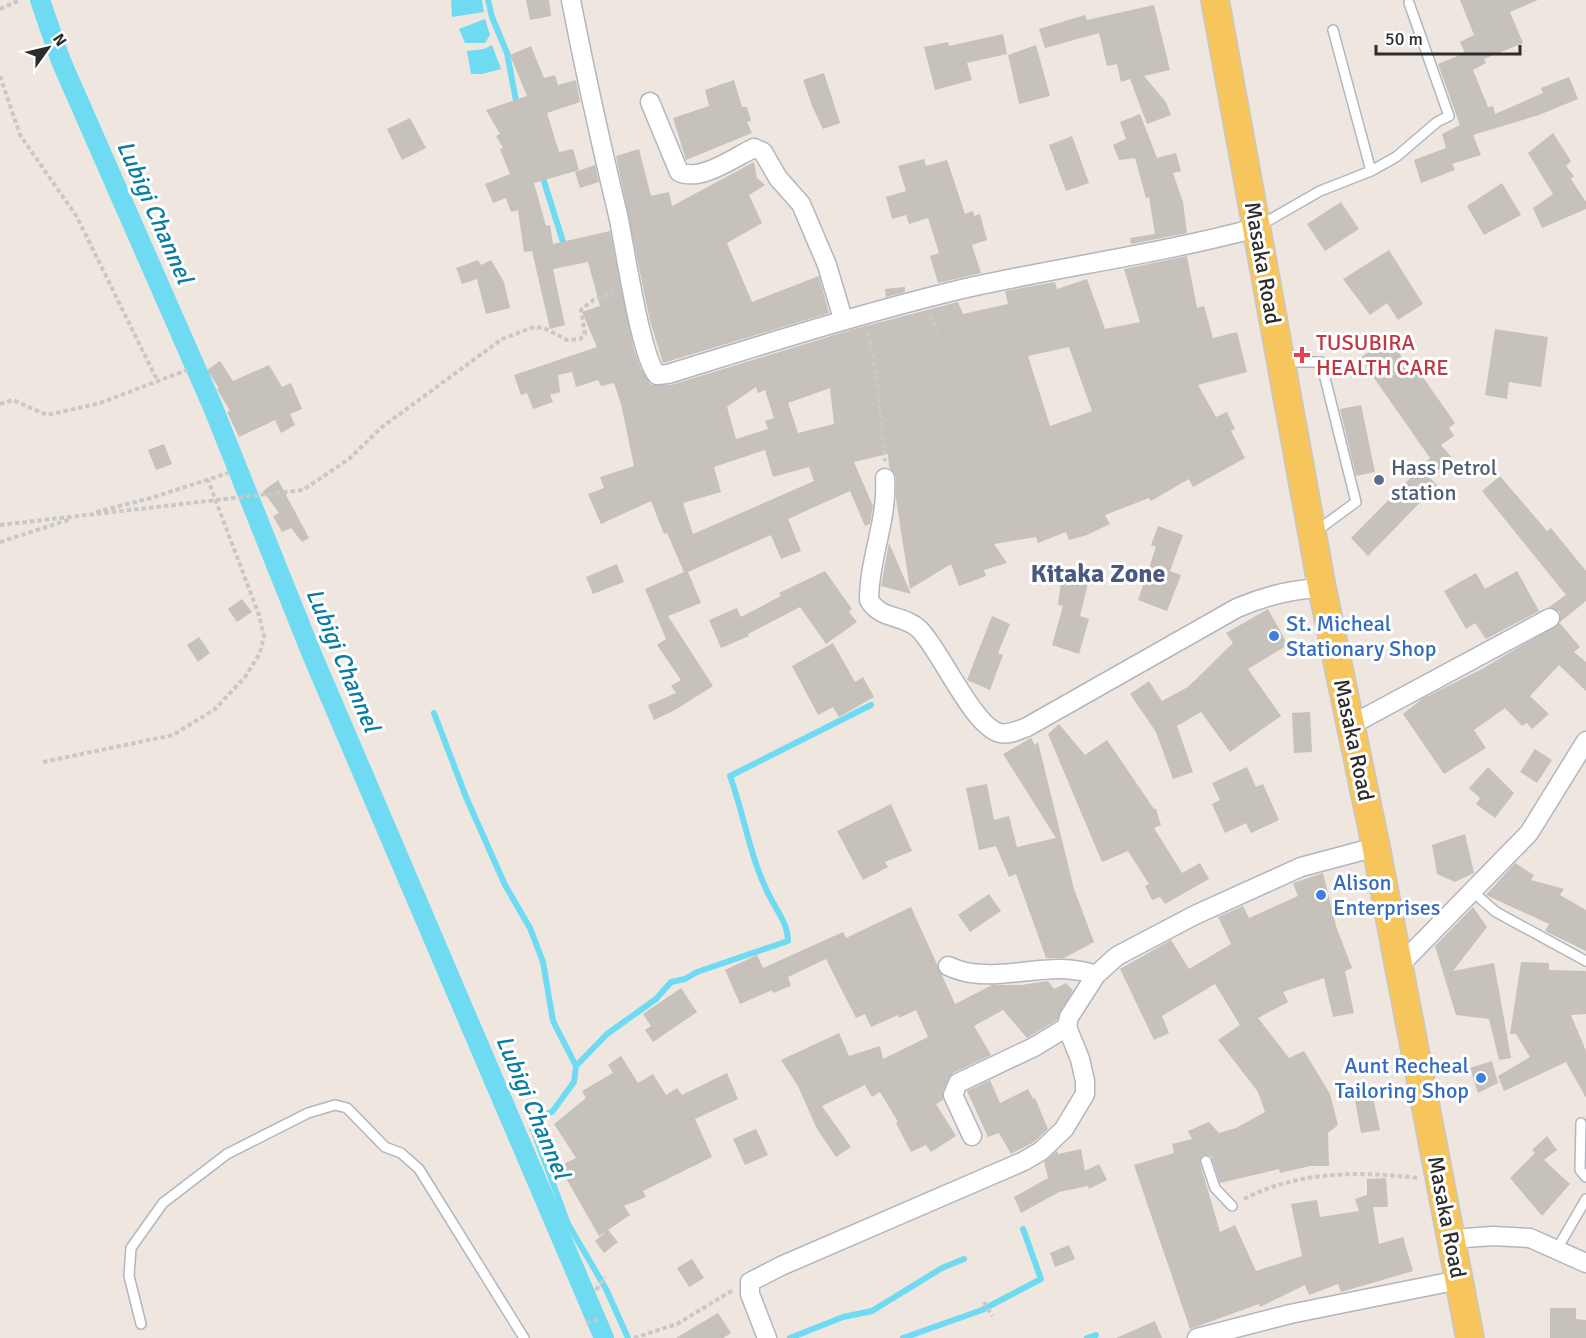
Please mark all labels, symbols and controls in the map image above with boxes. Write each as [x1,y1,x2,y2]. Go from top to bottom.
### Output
north arrow [18,18,78,78]
scale bar [1376,18,1520,56]
text: 50 m [1385,28,1423,50]
text: N [48,30,71,50]
water label: Lubigi Channel [110,136,201,290]
street label: Masaka Road [1239,200,1287,326]
place label: TUSUBIRA HEALTH CARE [1316,329,1449,381]
marker: TUSUBIRA HEALTH CARE [1293,346,1311,364]
place label: Hass Petrol station [1391,454,1497,506]
marker: Hass Petrol station [1372,473,1386,487]
district label: Kitaka Zone [1031,558,1166,590]
water label: Lubigi Channel [299,583,388,738]
place label: St. Micheal Stationary Shop [1286,610,1436,662]
marker: St. Micheal Stationary Shop [1267,629,1281,643]
street label: Masaka Road [1328,677,1380,803]
place label: Alison Enterprises [1333,869,1440,921]
marker: Alison Enterprises [1314,888,1328,902]
water label: Lubigi Channel [489,1030,578,1185]
place label: Aunt Recheal Tailoring Shop [1335,1052,1469,1104]
marker: Aunt Recheal Tailoring Shop [1474,1071,1488,1085]
street label: Masaka Road [1422,1154,1472,1280]

